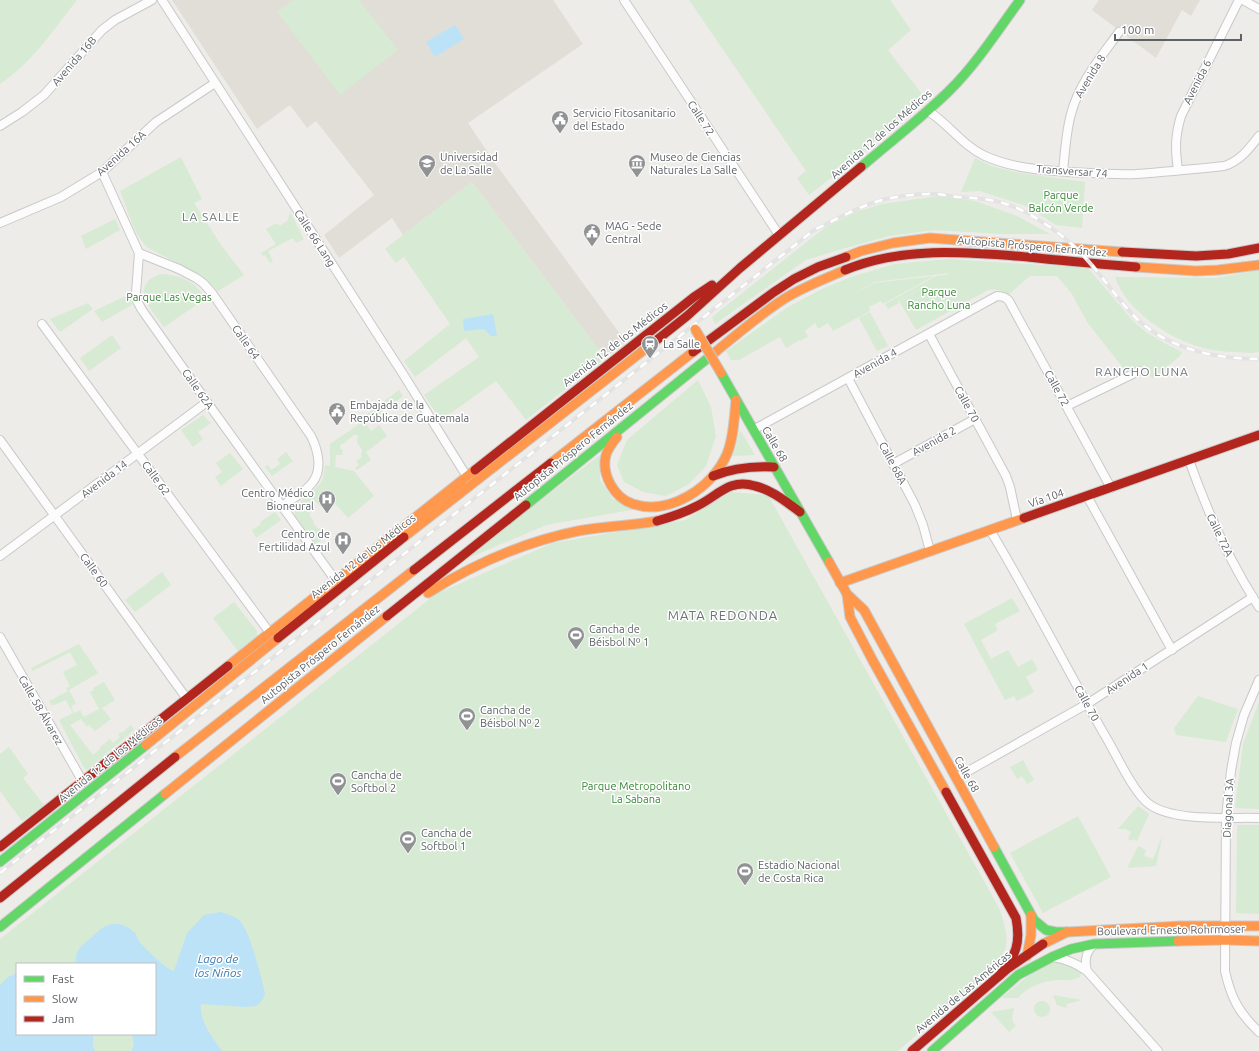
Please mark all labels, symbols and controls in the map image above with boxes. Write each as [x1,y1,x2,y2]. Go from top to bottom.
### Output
scale bar [1115,16,1241,42]
text: 100 m [1121,23,1154,36]
street label: Avenida 16B [49,34,99,88]
street label: Avenida 8 [1072,52,1108,100]
street label: Avenida 6 [1181,58,1213,106]
street label: Avenida 12 de los Médicos [828,87,934,181]
street label: Calle 72 [685,98,717,138]
place label: Servicio Fitosanitario del Estado [573,107,676,132]
public building icon: Servicio Fitosanitario del Estado [550,109,570,134]
street label: Avenida 16A [94,127,149,178]
place label: Universidad de La Salle [440,151,498,176]
place label: Museo de Ciencias Naturales La Salle [650,151,741,176]
school or university icon: Universidad de La Salle [417,153,437,178]
museum icon: Museo de Ciencias Naturales La Salle [627,153,647,178]
street label: Transversar 74 [1036,163,1108,179]
park label: Parque Balcón Verde [1028,189,1094,214]
street label: Calle 66 Lang [292,207,338,269]
district label: LA SALLE [182,210,240,223]
place label: MAG - Sede Central [605,220,661,245]
public building icon: MAG - Sede Central [582,222,602,247]
street label: Autopista Próspero Fernández [957,233,1107,259]
park label: Parque Rancho Luna [908,286,970,311]
park label: Parque Las Vegas [126,291,212,303]
street label: Avenida 12 de los Médicos [560,299,670,389]
street label: Calle 64 [230,323,262,361]
station icon: La Salle [640,334,660,359]
place label: La Salle [663,338,700,350]
street label: Avenida 4 [851,346,899,380]
district label: RANCHO LUNA [1095,365,1189,378]
street label: Calle 62A [180,367,217,412]
street label: Calle 72 [1042,368,1072,408]
street label: Calle 70 [952,384,982,424]
place label: Embajada de la República de Guatemala [350,399,469,424]
street label: Autopista Próspero Fernández [511,399,635,503]
public building icon: Embajada de la República de Guatemala [327,401,347,426]
street label: Calle 68 [760,424,790,464]
street label: Avenida 2 [910,424,958,458]
street label: Calle 68A [877,440,910,487]
street label: Avenida 14 [79,458,129,500]
street label: Calle 62 [140,459,172,497]
street label: Vía 104 [1027,486,1065,510]
place label: Centro Médico Bioneural [241,487,314,512]
hospital icon: Centro Médico Bioneural [317,489,337,514]
street label: Avenida 12 de los Médicos [308,511,418,601]
street label: Calle 72A [1204,512,1236,559]
place label: Centro de Fertilidad Azul [259,528,330,553]
hospital icon: Centro de Fertilidad Azul [333,530,353,555]
street label: Calle 60 [78,551,110,589]
street label: Autopista Próspero Fernández [258,602,382,706]
district label: MATA REDONDA [668,608,778,622]
place label: Cancha de Béisbol Nº 1 [589,623,649,648]
sports icon: Cancha de Béisbol Nº 1 [566,625,586,650]
street label: Avenida 1 [1104,660,1150,696]
street label: Calle 58 Álvarez [16,673,67,747]
street label: Calle 70 [1072,683,1102,723]
place label: Cancha de Béisbol Nº 2 [480,704,540,729]
sports icon: Cancha de Béisbol Nº 2 [457,706,477,731]
street label: Avenida 12 de los Médicos [56,713,164,804]
street label: Calle 68 [952,754,982,794]
place label: Cancha de Softbol 2 [351,769,402,794]
sports icon: Cancha de Softbol 2 [328,771,348,796]
street label: Diagonal 3A [1220,777,1236,838]
park label: Parque Metropolitano La Sabana [581,780,691,805]
place label: Cancha de Softbol 1 [421,827,472,852]
sports icon: Cancha de Softbol 1 [398,829,418,854]
place label: Estadio Nacional de Costa Rica [758,859,840,884]
sports icon: Estadio Nacional de Costa Rica [735,861,755,886]
street label: Boulevard Ernesto Rohrmoser [1097,923,1246,937]
street label: Avenida de Las Américas [913,948,1013,1035]
water label: Lago de los Niños [194,952,242,979]
legend [16,963,156,1035]
text: Fast [52,972,74,985]
text: Slow [52,992,78,1005]
text: Jam [52,1012,74,1025]

